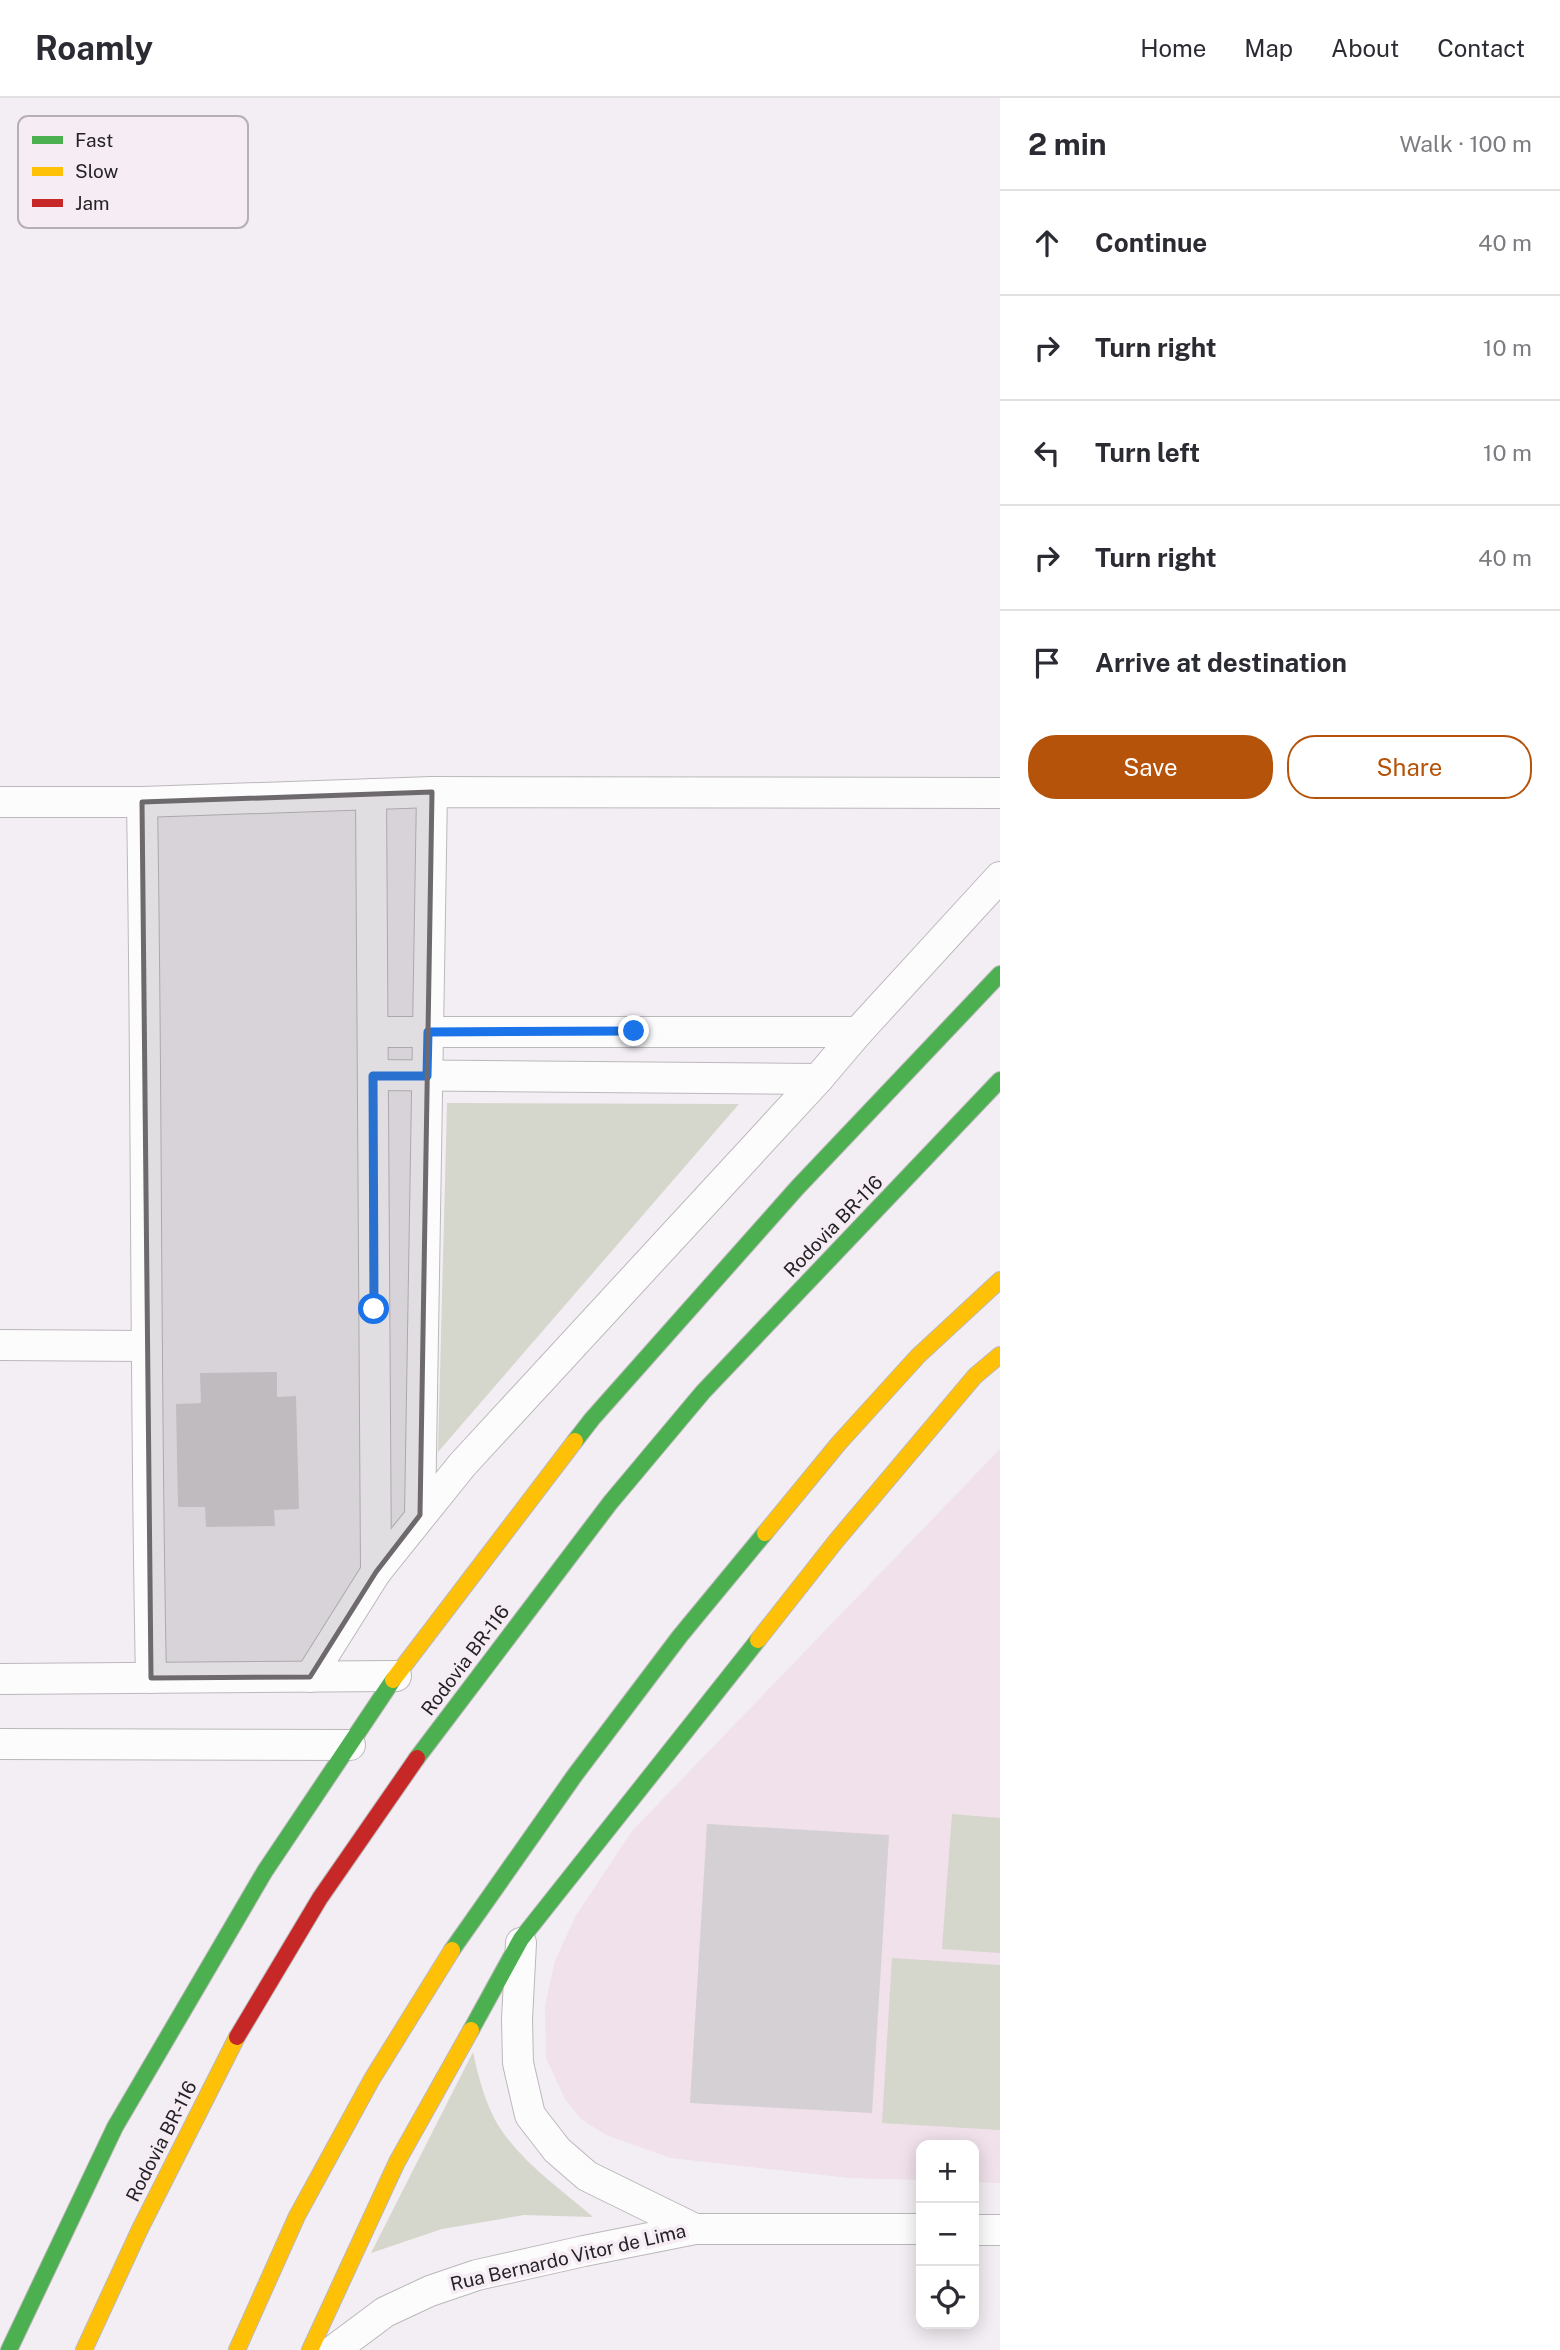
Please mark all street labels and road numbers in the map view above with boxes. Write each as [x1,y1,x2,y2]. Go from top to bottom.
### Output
street label: Rodovia BR-116 [779,1171,887,1281]
street label: Rodovia BR-116 [416,1600,514,1720]
street label: Rodovia BR-116 [121,2077,201,2205]
street label: Rua Bernardo Vitor de Lima [448,2219,688,2295]

